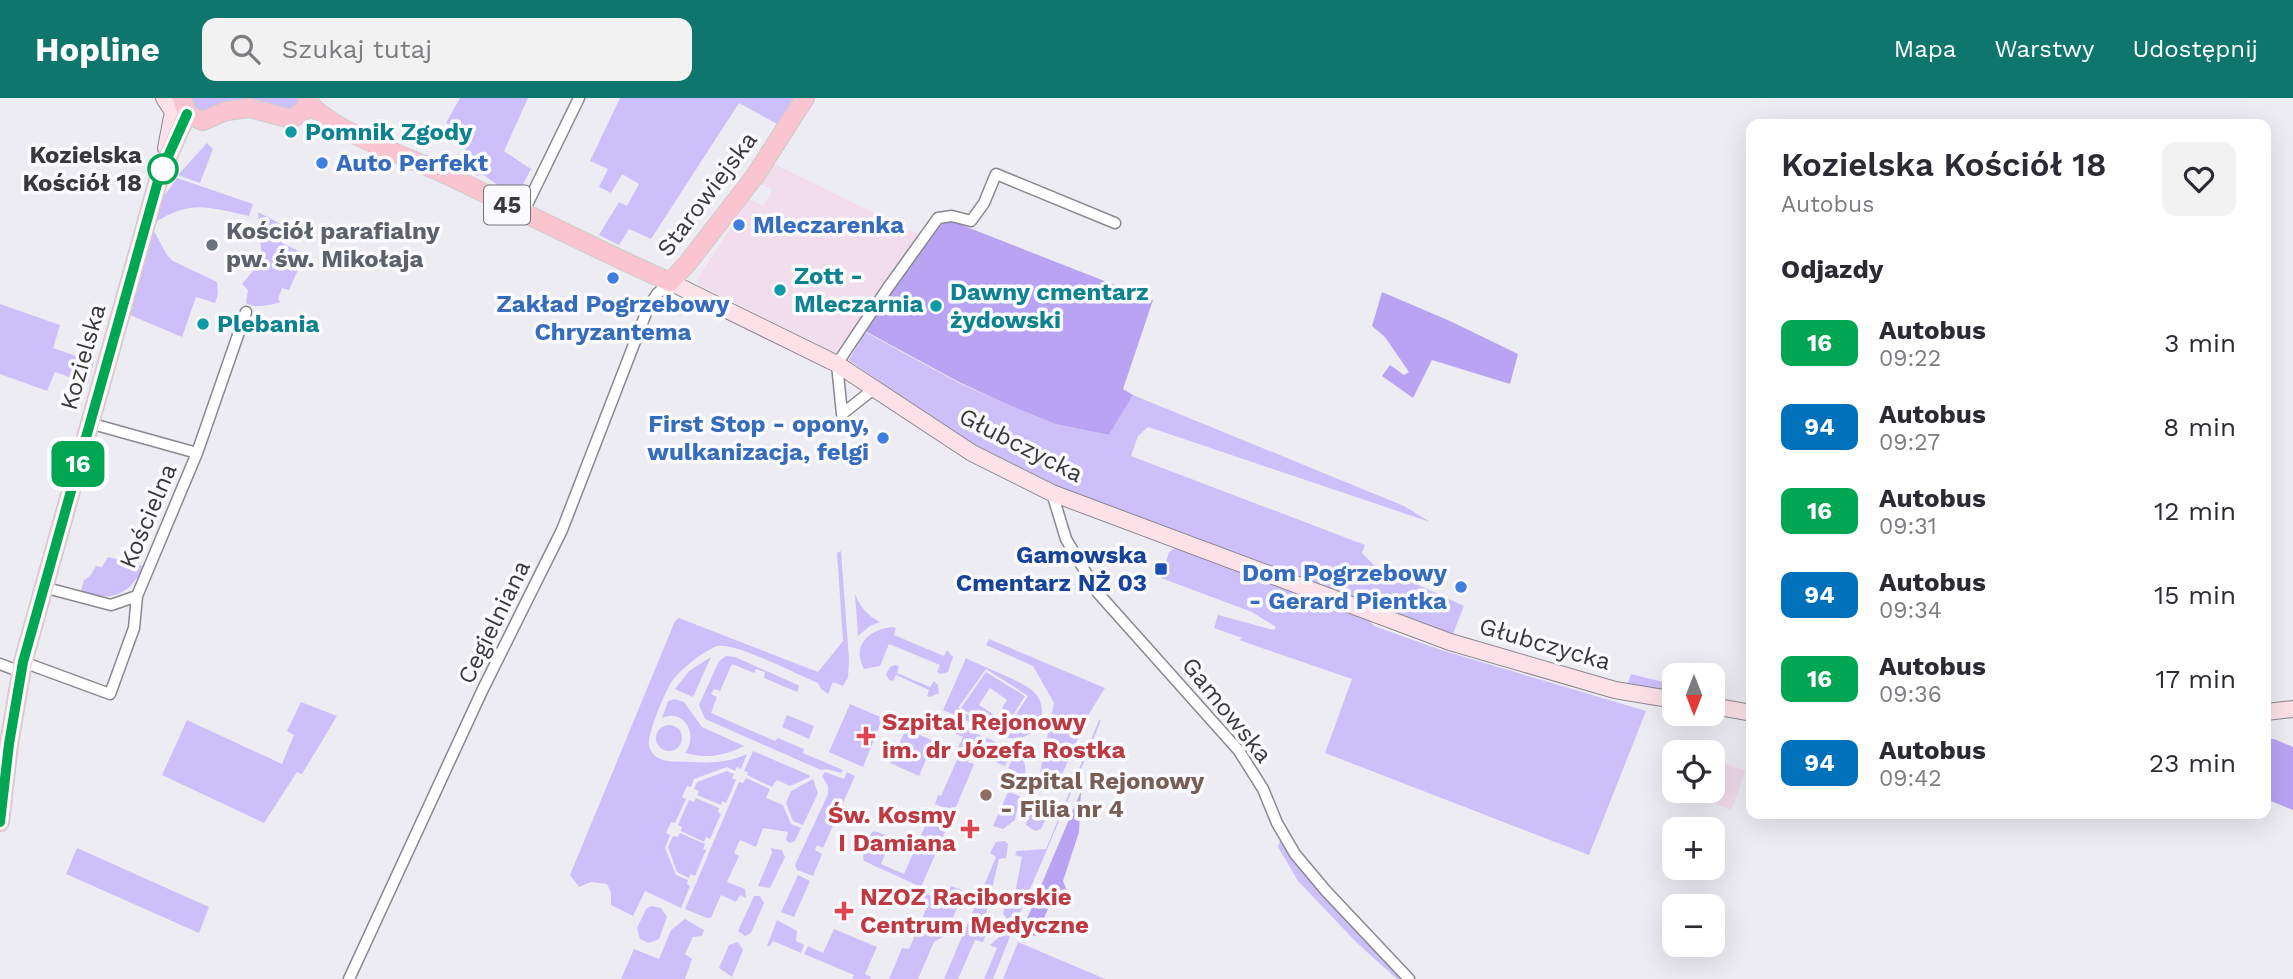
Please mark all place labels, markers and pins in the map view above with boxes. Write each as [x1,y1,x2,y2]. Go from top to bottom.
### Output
place label: Pomnik Zgody [305,118,473,146]
marker: Pomnik Zgody [283,124,299,140]
place label: Kozielska Kościół 18 [22,141,142,197]
place label: Auto Perfekt [336,149,489,177]
marker: Kozielska Kościół 18 [148,154,178,184]
marker: Auto Perfekt [314,155,330,171]
place label: Mleczarenka [753,211,904,239]
place label: Kościół parafialny pw. św. Mikołaja [226,217,440,273]
marker: Mleczarenka [731,217,747,233]
marker: Kościół parafialny pw. św. Mikołaja [204,237,220,253]
place label: Zott - Mleczarnia [794,262,924,318]
marker: Zakład Pogrzebowy Chryzantema [605,270,621,286]
place label: Dawny cmentarz żydowski [950,278,1149,334]
marker: Zott - Mleczarnia [772,282,788,298]
place label: Zakład Pogrzebowy Chryzantema [497,290,730,346]
marker: Dawny cmentarz żydowski [928,298,944,314]
place label: Plebania [217,310,319,338]
marker: Plebania [195,316,211,332]
place label: First Stop - opony, wulkanizacja, felgi [647,410,869,466]
marker: First Stop - opony, wulkanizacja, felgi [875,430,891,446]
place label: Gamowska Cmentarz NŻ 03 [956,541,1147,597]
place label: Dom Pogrzebowy - Gerard Pientka [1242,559,1447,615]
marker: Gamowska Cmentarz NŻ 03 [1153,561,1169,577]
marker: Dom Pogrzebowy - Gerard Pientka [1453,579,1469,595]
place label: Szpital Rejonowy im. dr Józefa Rostka [882,708,1125,764]
marker: Szpital Rejonowy im. dr Józefa Rostka [856,726,876,746]
place label: Szpital Rejonowy - Filia nr 4 [1000,767,1205,823]
marker: Szpital Rejonowy - Filia nr 4 [978,787,994,803]
place label: Św. Kosmy I Damiana [828,801,956,857]
marker: Św. Kosmy I Damiana [962,821,978,837]
place label: NZOZ Raciborskie Centrum Medyczne [860,883,1089,939]
marker: NZOZ Raciborskie Centrum Medyczne [834,901,854,921]

